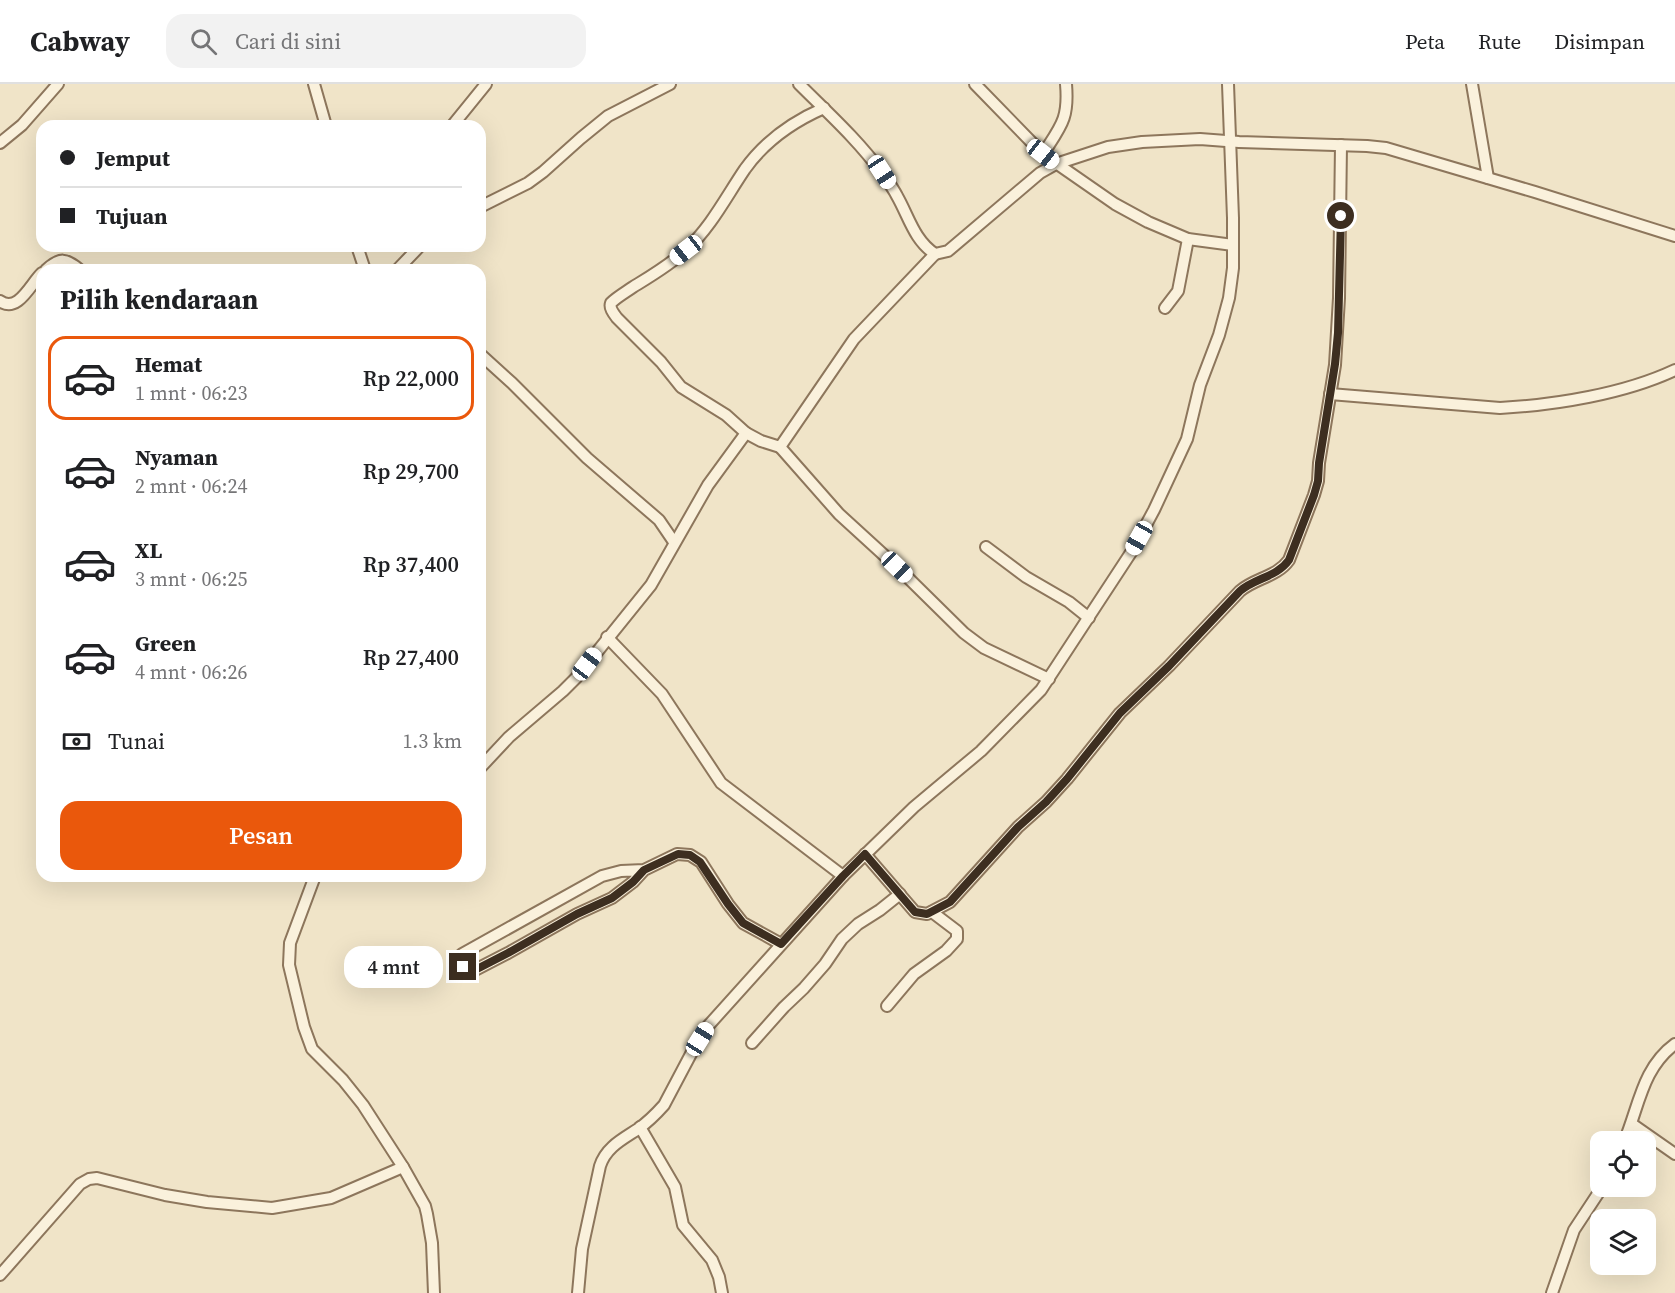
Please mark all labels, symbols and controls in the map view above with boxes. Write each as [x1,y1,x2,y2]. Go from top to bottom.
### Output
search box [166,14,586,68]
text: Cabway [30,22,130,60]
icon: search [187,25,220,58]
text: Cari di sini [235,26,341,56]
text: Peta [1405,27,1445,56]
text: Rute [1478,27,1521,56]
text: Disimpan [1554,27,1645,56]
car [1023,136,1063,172]
text: Jemput [96,143,170,173]
car [865,152,899,192]
text: Tujuan [96,201,168,231]
route start [1327,202,1354,229]
car [666,232,706,268]
text: Pilih kendaraan [60,281,258,318]
text: Hemat [135,349,202,379]
icon: car [63,351,117,405]
text: Rp 22,000 [363,363,459,393]
text: 1 mnt · 06:23 [135,379,248,407]
text: Nyaman [135,442,218,472]
icon: car [63,444,117,498]
text: Rp 29,700 [363,456,459,486]
text: 2 mnt · 06:24 [135,472,248,500]
car [1122,518,1156,558]
text: XL [135,535,162,565]
icon: car [63,537,117,591]
car [878,548,916,586]
text: Rp 37,400 [363,549,459,579]
text: 3 mnt · 06:25 [135,565,248,593]
text: Green [135,628,196,658]
icon: car [63,630,117,684]
text: Rp 27,400 [363,642,459,672]
car [569,644,605,684]
text: 4 mnt · 06:26 [135,658,248,686]
icon: cash [60,725,93,758]
text: Tunai [108,726,165,756]
text: 1.3 km [402,727,462,755]
button: Pesan [60,801,462,870]
callout: 4 mnt [343,946,442,988]
text: 4 mnt [368,953,419,981]
route end [449,953,476,980]
car [683,1019,717,1059]
map controls [1590,1131,1656,1275]
button: locate [1590,1131,1656,1197]
button: layers [1590,1209,1656,1275]

